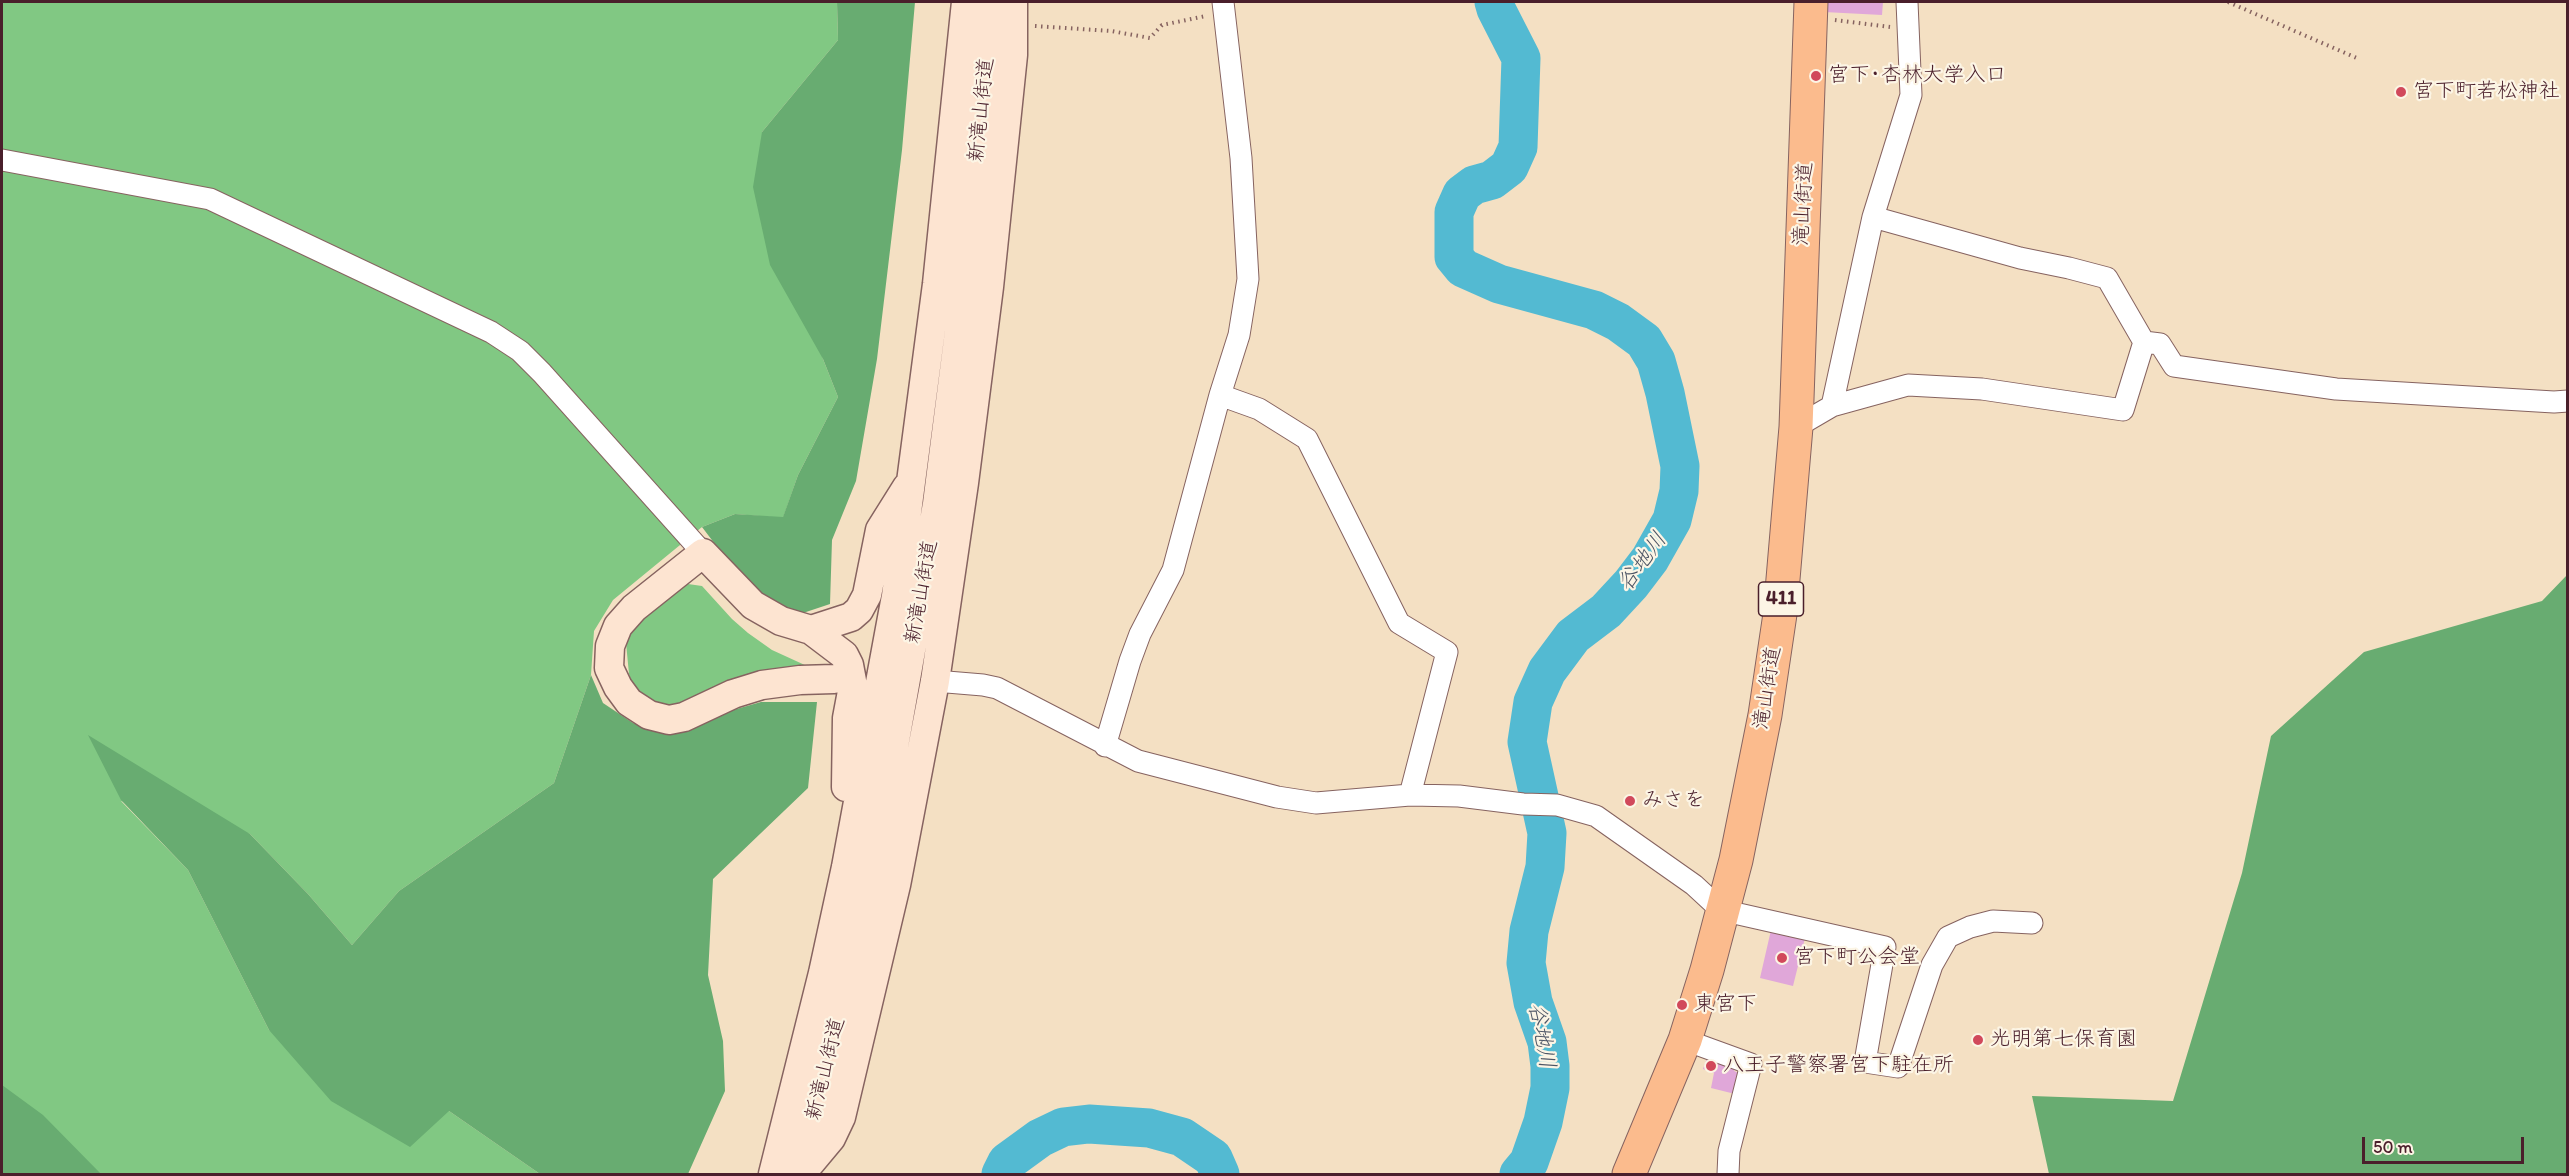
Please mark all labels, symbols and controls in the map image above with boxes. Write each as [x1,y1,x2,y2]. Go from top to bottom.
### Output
street label: 新滝山街道 [964,56,1000,164]
place label: 宮下･杏林大学入口 [1828,63,2006,89]
marker: 宮下･杏林大学入口 [1809,69,1823,83]
place label: 宮下町若松神社 [2413,79,2560,105]
marker: 宮下町若松神社 [2394,85,2408,99]
street label: 滝山街道 [1789,161,1819,247]
water label: 谷地川 [1613,528,1673,596]
street label: 新滝山街道 [900,538,944,646]
road number: 411 [1758,582,1804,616]
street label: 滝山街道 [1749,645,1787,731]
place label: みさを [1642,788,1705,814]
marker: みさを [1623,794,1637,808]
place label: 宮下町公会堂 [1794,945,1920,971]
marker: 宮下町公会堂 [1775,951,1789,965]
place label: 東宮下 [1694,992,1757,1018]
marker: 東宮下 [1675,998,1689,1012]
water label: 谷地川 [1522,1001,1560,1071]
street label: 新滝山街道 [801,1015,851,1123]
place label: 光明第七保育園 [1990,1027,2137,1053]
marker: 光明第七保育園 [1971,1033,1985,1047]
place label: 八王子警察署宮下駐在所 [1723,1053,1954,1079]
marker: 八王子警察署宮下駐在所 [1704,1059,1718,1073]
scale bar [2365,1125,2527,1163]
text: 50 m [2373,1136,2413,1158]

